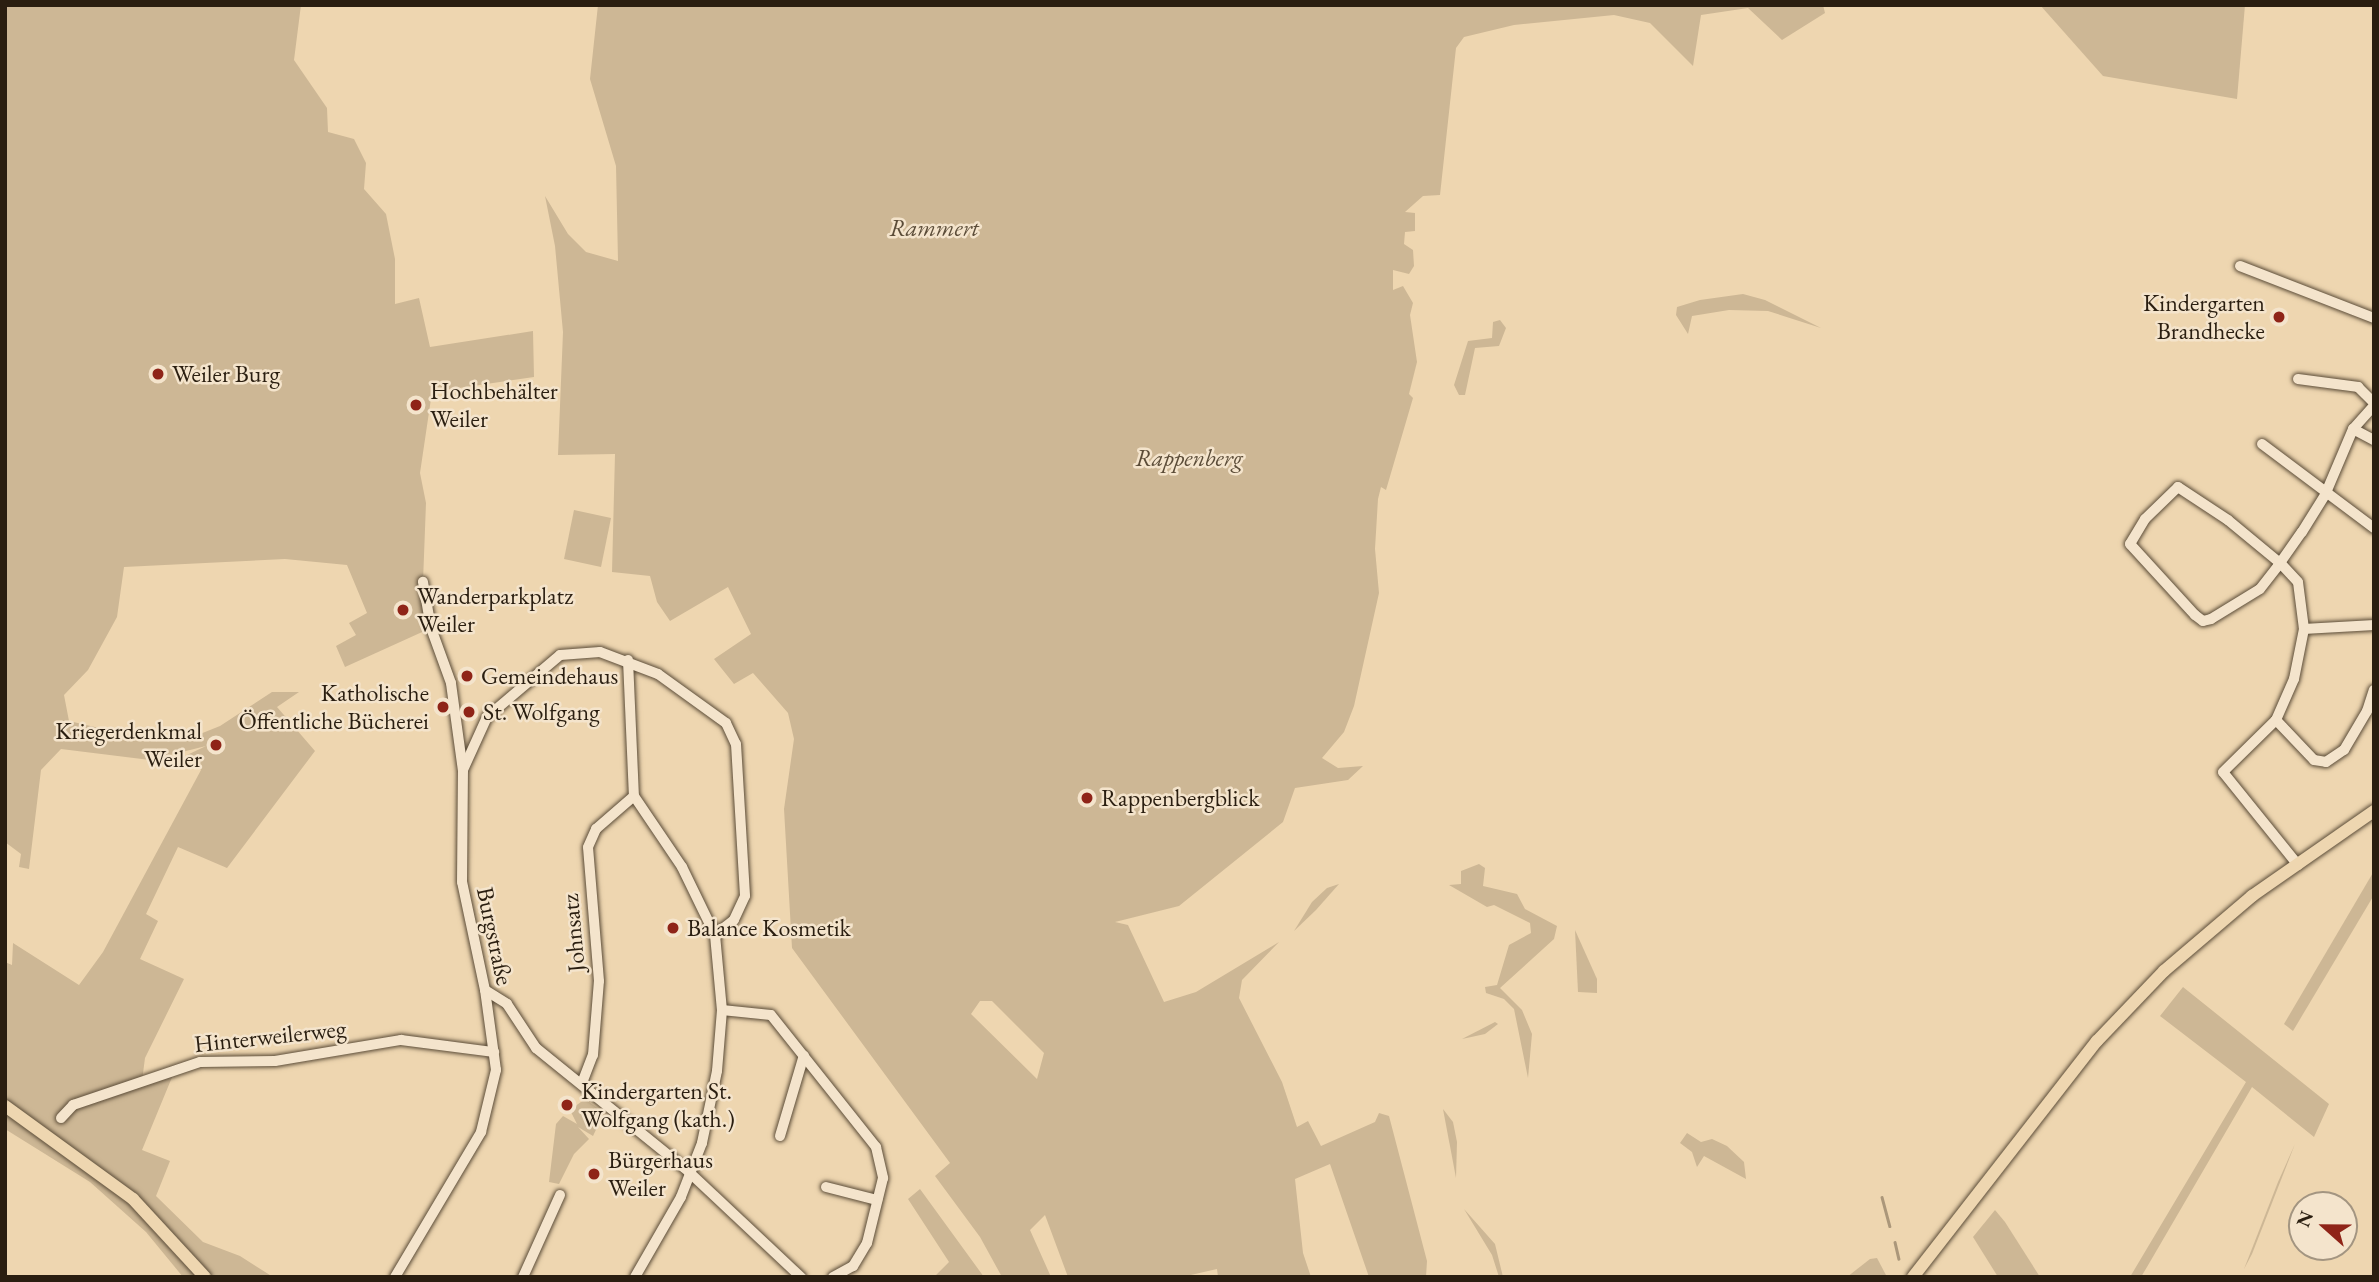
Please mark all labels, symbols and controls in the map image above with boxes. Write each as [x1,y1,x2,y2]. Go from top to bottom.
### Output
park label: Rammert [889,214,979,242]
place label: Kindergarten Brandhecke [2143,289,2265,345]
marker: Kindergarten Brandhecke [2271,309,2287,325]
place label: Weiler Burg [172,360,280,388]
marker: Weiler Burg [150,366,166,382]
place label: Hochbehälter Weiler [430,377,558,433]
marker: Hochbehälter Weiler [408,397,424,413]
park label: Rappenberg [1135,444,1243,472]
place label: Wanderparkplatz Weiler [417,582,573,638]
marker: Wanderparkplatz Weiler [395,602,411,618]
place label: Gemeindehaus [481,662,618,690]
marker: Gemeindehaus [459,668,475,684]
place label: Katholische Öffentliche Bücherei [239,679,429,735]
place label: St. Wolfgang [483,698,600,726]
marker: Katholische Öffentliche Bücherei [435,699,451,715]
marker: St. Wolfgang [461,704,477,720]
place label: Kriegerdenkmal Weiler [55,717,202,773]
marker: Kriegerdenkmal Weiler [208,737,224,753]
place label: Rappenbergblick [1101,784,1259,812]
marker: Rappenbergblick [1079,790,1095,806]
street label: Burgstraße [471,884,519,988]
street label: Johnsatz [555,893,591,973]
place label: Balance Kosmetik [687,914,851,942]
marker: Balance Kosmetik [665,920,681,936]
street label: Hinterweilerweg [193,1014,347,1058]
place label: Kindergarten St. Wolfgang (kath.) [581,1077,735,1133]
marker: Kindergarten St. Wolfgang (kath.) [559,1097,575,1113]
place label: Bürgerhaus Weiler [608,1146,713,1202]
marker: Bürgerhaus Weiler [586,1166,602,1182]
north arrow [2288,1191,2358,1261]
text: N [2290,1207,2319,1231]

